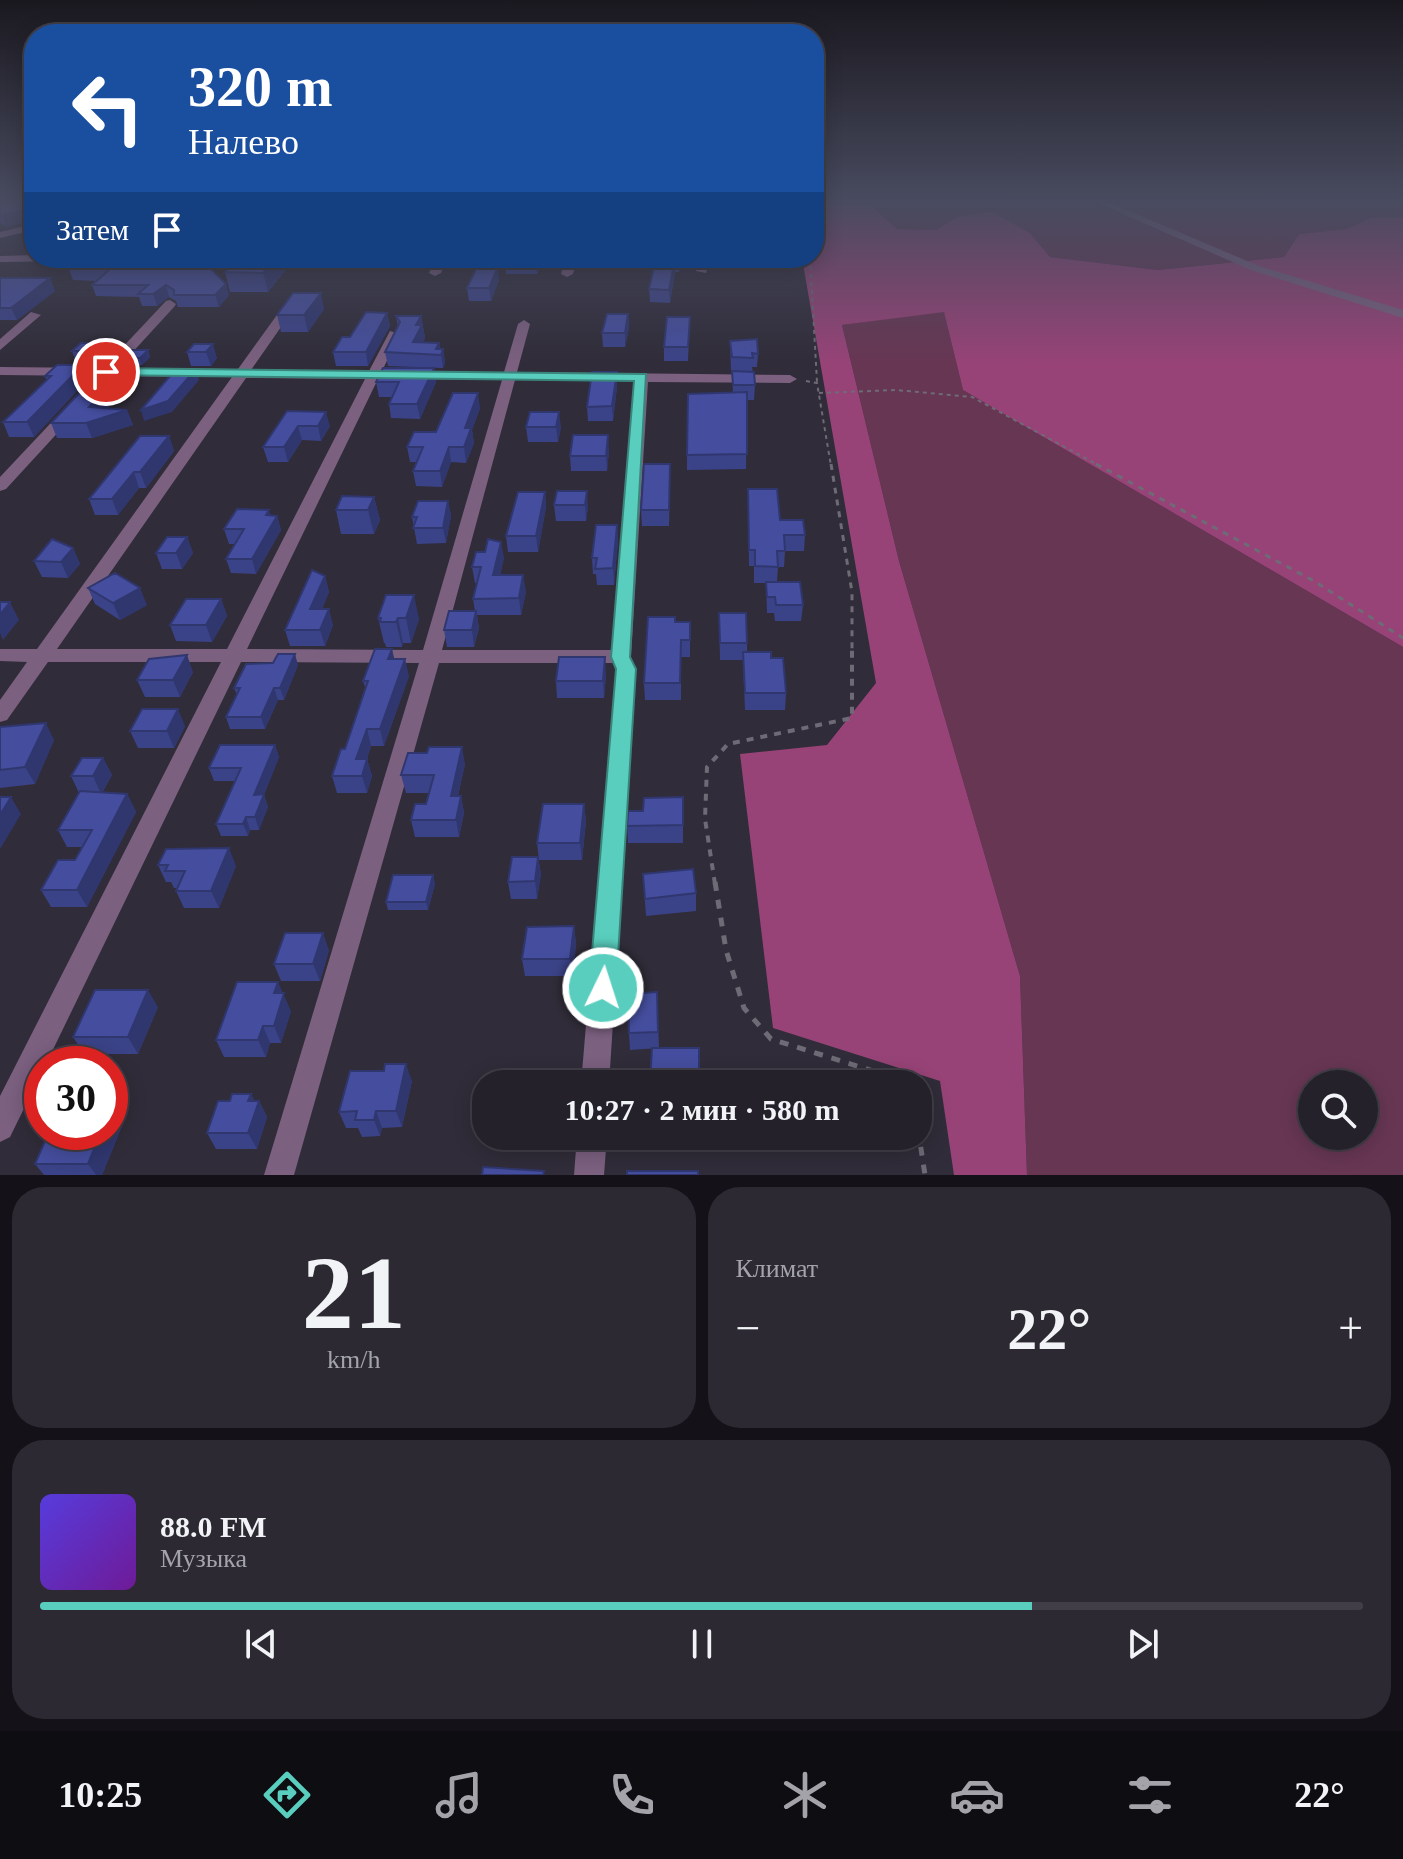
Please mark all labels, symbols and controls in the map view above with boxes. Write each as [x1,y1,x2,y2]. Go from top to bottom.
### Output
icon: left [56,56,160,160]
text: 320 m [188,56,333,118]
text: Налево [188,122,299,162]
icon: arrive [145,208,189,252]
text: Затем [56,213,129,246]
pin [72,338,140,406]
icon: arrive [84,350,128,394]
position arrow [561,946,645,1030]
speed limit sign: 30 [24,1046,128,1150]
map controls [1298,1070,1378,1150]
button: search [1298,1070,1378,1150]
text: 10:27 · 2 мин · 580 m [565,1093,840,1126]
text: 21 [302,1235,406,1350]
text: Климат [736,1254,818,1283]
text: 22° [1007,1296,1091,1362]
text: − [736,1304,760,1353]
text: + [1338,1304,1363,1353]
text: km/h [327,1345,380,1374]
text: 88.0 FM [160,1510,267,1543]
text: Музыка [160,1544,247,1573]
icon: previous [239,1622,283,1666]
icon: pause [680,1622,724,1666]
icon: next [1121,1622,1165,1666]
icon: directions [259,1767,315,1823]
icon: music [431,1767,487,1823]
icon: phone [604,1767,660,1823]
icon: climate [777,1767,833,1823]
icon: car [949,1767,1005,1823]
icon: filters [1122,1767,1178,1823]
text: 10:25 [58,1775,142,1815]
text: 22° [1294,1775,1345,1815]

